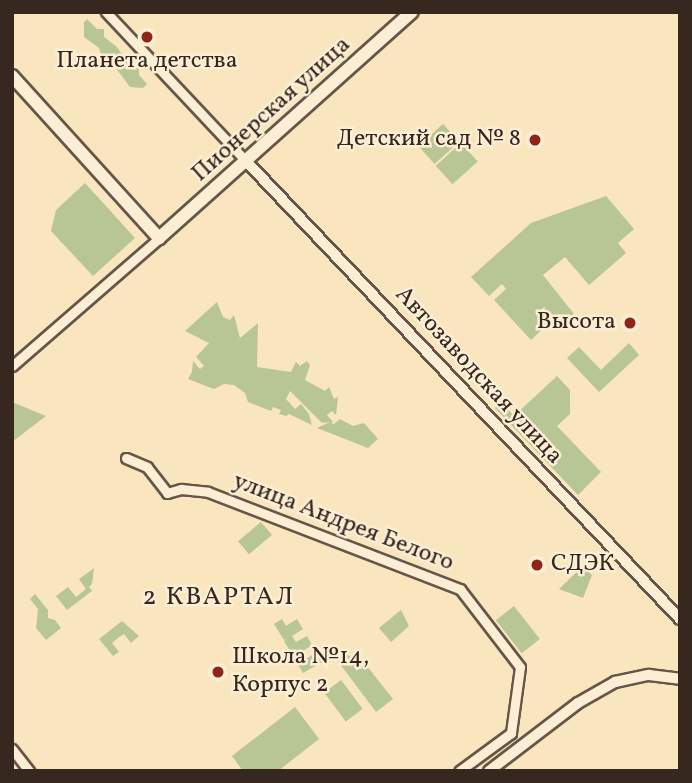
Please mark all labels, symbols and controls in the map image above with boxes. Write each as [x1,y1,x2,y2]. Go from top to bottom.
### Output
marker: Планета детства [139,29,155,45]
street label: Пионерская улица [186,31,358,189]
place label: Планета детства [56,48,238,76]
place label: Детский сад № 8 [337,126,521,154]
marker: Детский сад № 8 [527,132,543,148]
street label: Автозаводская улица [388,281,568,471]
place label: Высота [537,309,616,337]
marker: Высота [622,315,638,331]
street label: улица Андрея Белого [229,468,457,578]
place label: СДЭК [551,551,615,579]
marker: СДЭК [529,557,545,573]
district label: 2 КВАРТАЛ [144,582,294,614]
place label: Школа №14, Корпус 2 [232,644,369,700]
marker: Школа №14, Корпус 2 [210,664,226,680]

